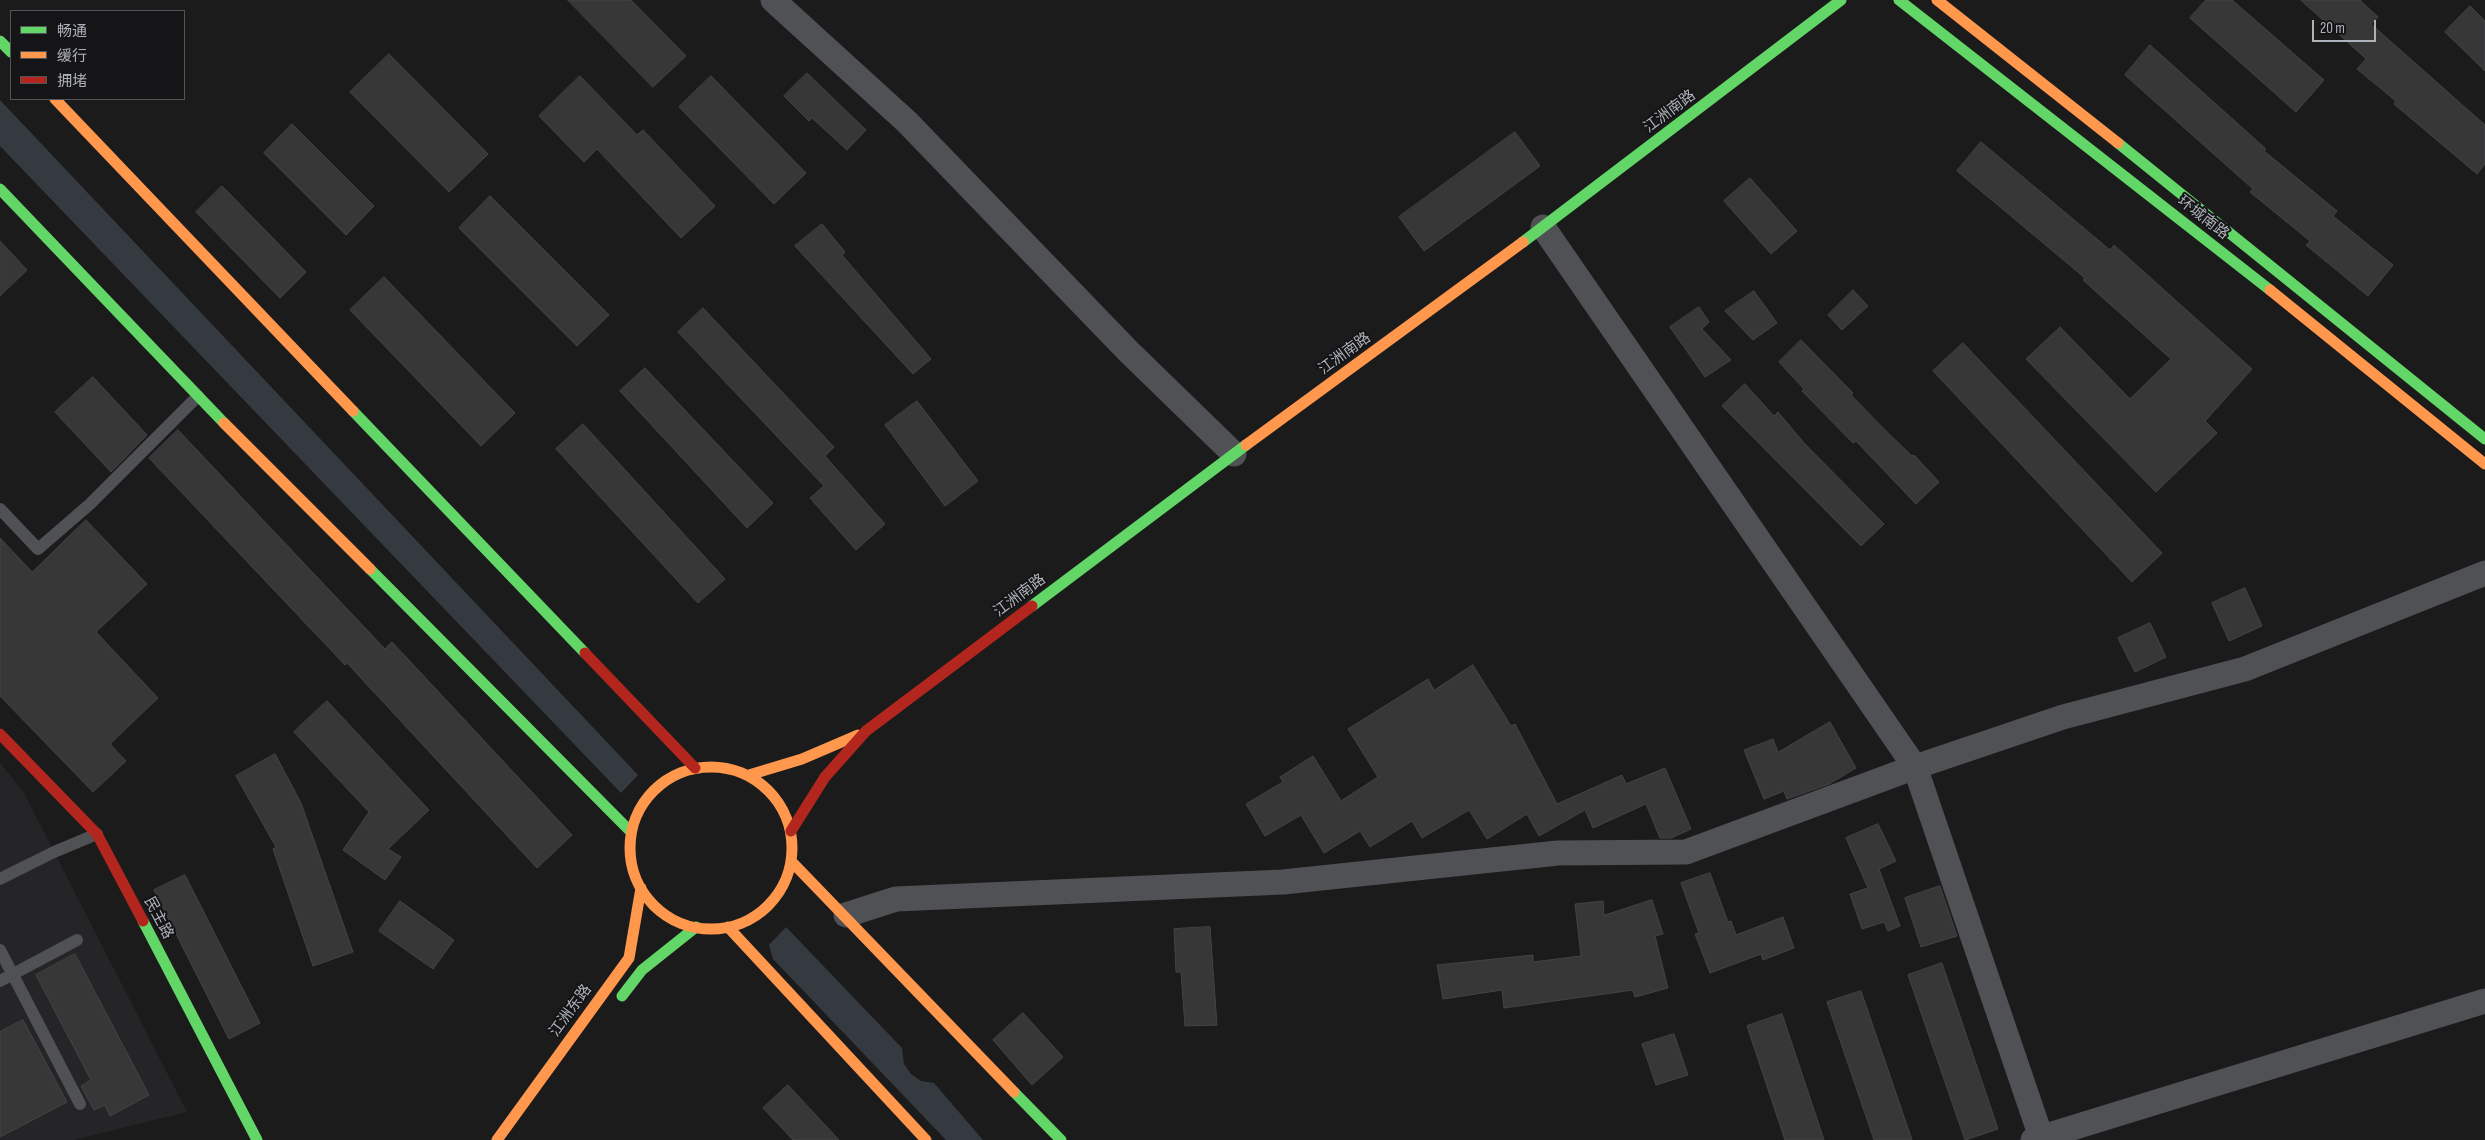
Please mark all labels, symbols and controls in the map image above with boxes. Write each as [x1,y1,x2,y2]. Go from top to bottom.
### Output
legend [10,10,185,100]
scale bar [2315,10,2379,42]
text: 20 m [2320,19,2345,38]
text: 畅通 [57,22,87,41]
text: 缓行 [57,47,87,66]
text: 拥堵 [57,72,87,91]
street label: 江洲南路 [1641,87,1699,137]
street label: 环城南路 [2174,192,2232,244]
street label: 江洲南路 [1315,329,1375,379]
street label: 江洲南路 [991,571,1049,621]
street label: 民主路 [139,894,177,942]
street label: 江洲东路 [546,981,596,1041]

